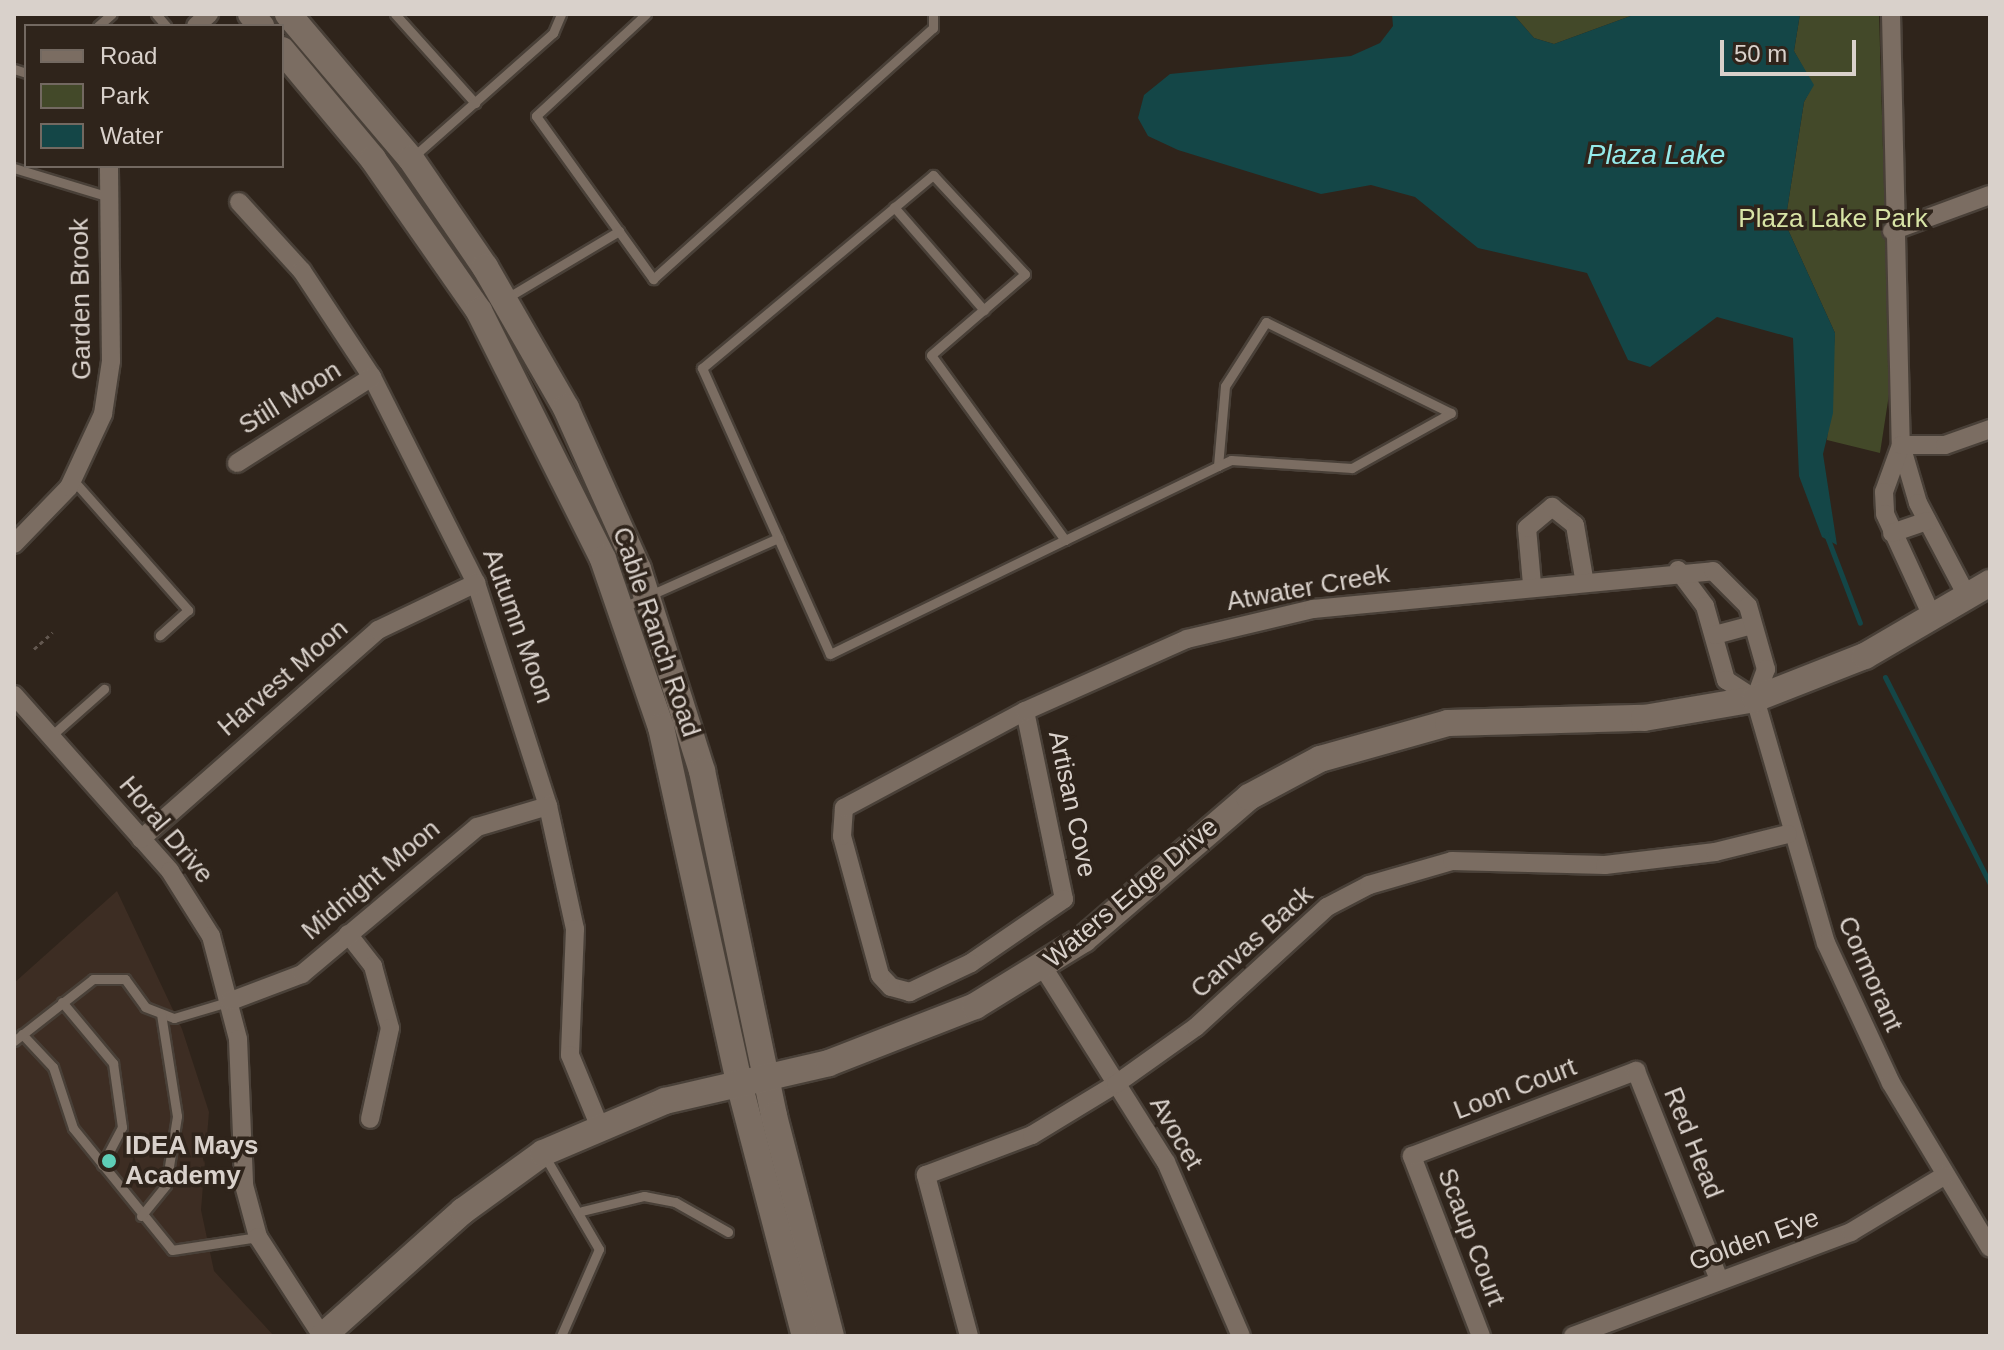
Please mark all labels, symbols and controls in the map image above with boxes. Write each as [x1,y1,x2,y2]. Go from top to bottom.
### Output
legend [24,24,284,168]
scale bar [1724,24,1860,74]
text: 50 m [1734,40,1787,67]
text: Road [100,42,157,69]
text: Park [100,82,149,109]
text: Water [100,122,163,149]
water label: Plaza Lake [1587,138,1725,172]
park label: Plaza Lake Park [1738,203,1928,235]
street label: Garden Brook [64,218,98,380]
street label: Still Moon [233,355,347,441]
street label: Cable Ranch Road [605,523,707,741]
street label: Autumn Moon [476,545,560,707]
street label: Atwater Creek [1224,558,1392,618]
street label: Harvest Moon [212,613,354,743]
street label: Artisan Cove [1041,728,1103,880]
street label: Horal Drive [112,770,220,890]
street label: Waters Edge Drive [1038,811,1224,975]
street label: Midnight Moon [296,813,446,947]
street label: Canvas Back [1185,879,1319,1005]
street label: Cormorant [1831,912,1909,1036]
street label: Loon Court [1449,1051,1581,1127]
street label: Red Head [1657,1083,1729,1203]
street label: Avocet [1143,1091,1209,1175]
place label: IDEA Mays Academy [125,1130,259,1192]
marker: IDEA Mays Academy [100,1152,118,1170]
street label: Scaup Court [1431,1164,1511,1310]
street label: Golden Eye [1685,1202,1823,1278]

